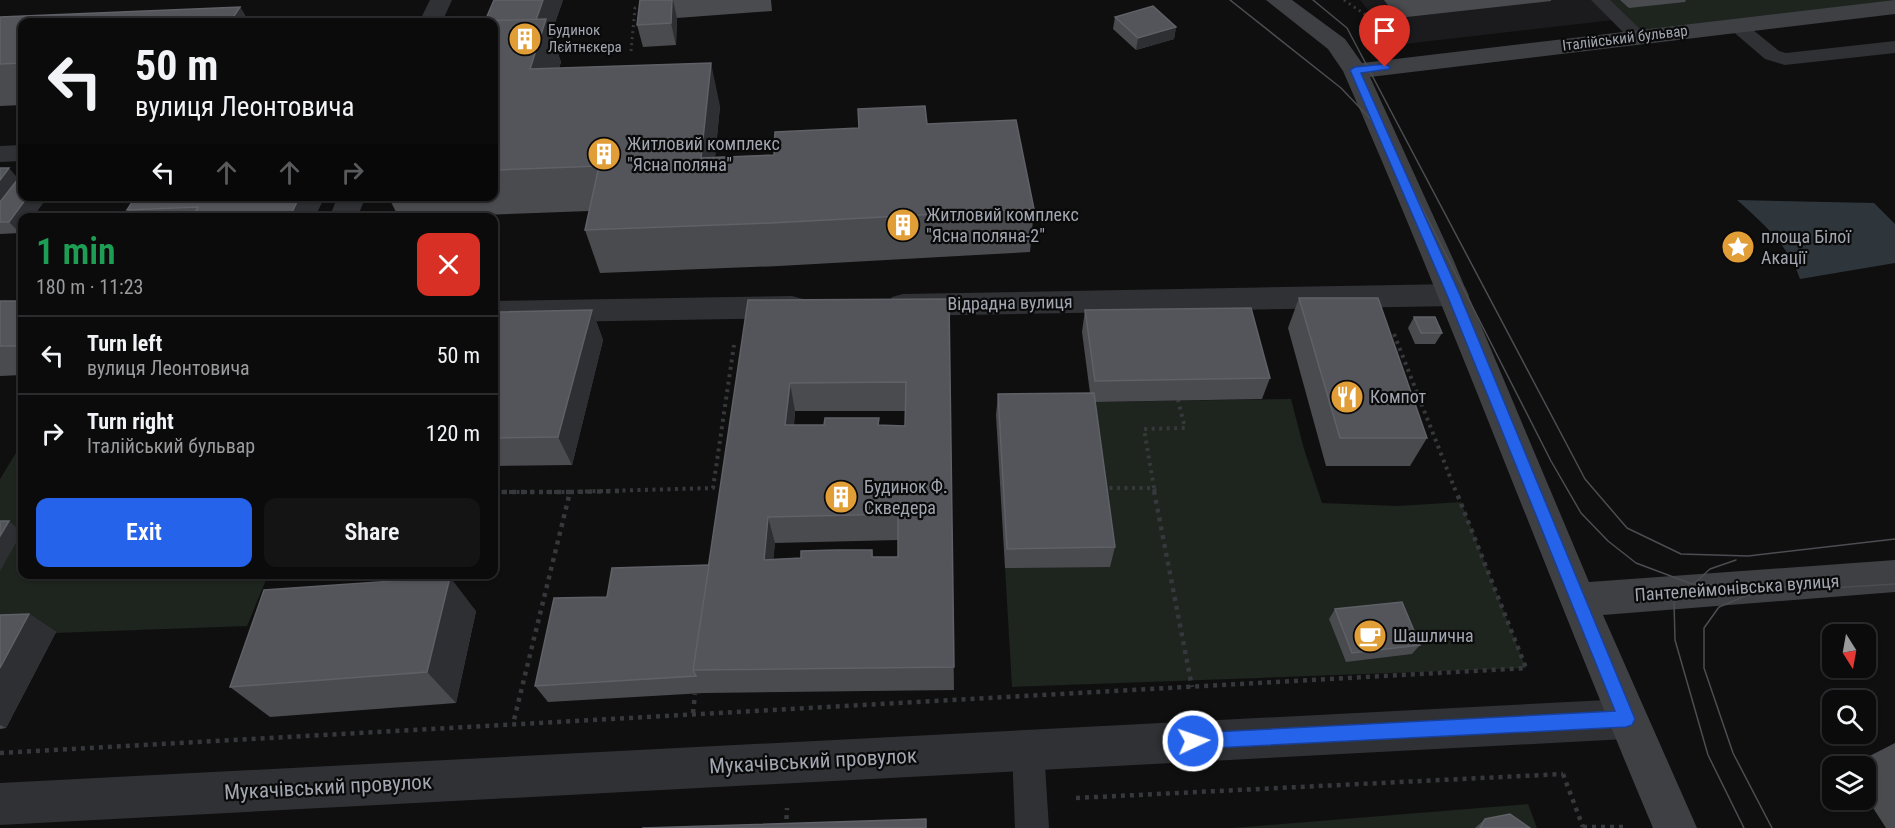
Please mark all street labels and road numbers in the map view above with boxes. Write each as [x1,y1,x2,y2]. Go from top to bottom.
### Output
street label: Італійський бульвар [1561,21,1689,55]
street label: Відрадна вулиця [947,291,1073,314]
street label: Пантелеймонівська вулиця [1634,570,1840,605]
street label: Мукачівський провулок [709,744,917,778]
street label: Мукачівський провулок [224,770,432,804]

